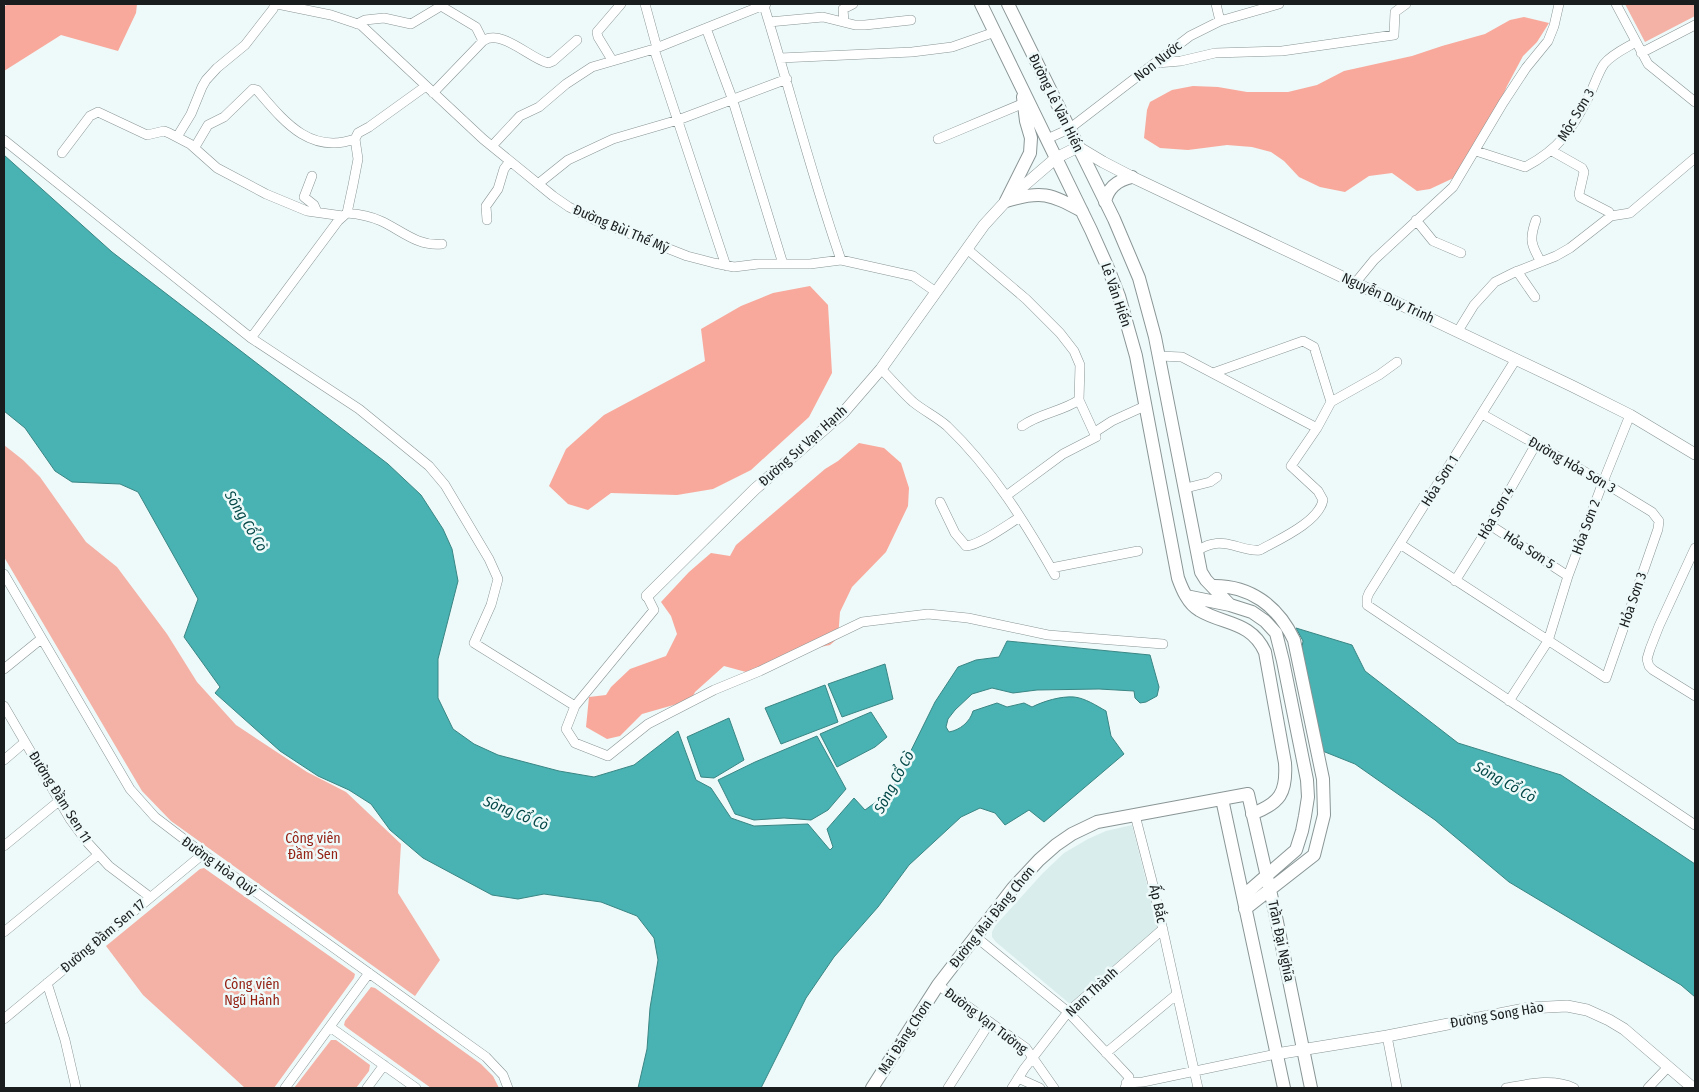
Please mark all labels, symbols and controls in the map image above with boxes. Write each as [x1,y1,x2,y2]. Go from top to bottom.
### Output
street label: Non Nước [1131,37,1185,85]
street label: Đường Lê Văn Hiến [1025,51,1088,155]
street label: Mộc Sơn 3 [1554,86,1598,144]
street label: Đường Bùi Thế Mỹ [570,200,673,257]
street label: Lê Văn Hiến [1097,260,1136,329]
street label: Nguyễn Duy Trinh [1339,269,1437,327]
street label: Đường Sư Vạn Hạnh [755,402,851,490]
street label: Đường Hỏa Sơn 3 [1525,433,1619,497]
street label: Hỏa Sơn 1 [1418,453,1462,509]
street label: Hỏa Sơn 4 [1474,484,1518,542]
water label: Sông Cổ Cò [220,486,271,555]
street label: Hỏa Sơn 2 [1568,497,1604,557]
street label: Hỏa Sơn 5 [1500,527,1558,573]
street label: Hỏa Sơn 3 [1616,570,1650,630]
street label: Đường Đầm Sen 11 [25,747,96,846]
water label: Sông Cổ Cò [870,748,918,817]
water label: Sông Cổ Cò [1470,757,1539,806]
water label: Sông Cổ Cò [480,792,551,834]
park label: Công viên Đầm Sen [285,830,341,863]
street label: Đường Hòa Quý [178,833,261,899]
street label: Đường Mai Đăng Chơn [946,863,1038,971]
street label: Ấp Bắc [1146,883,1173,925]
street label: Đường Đầm Sen 17 [57,895,149,976]
street label: Trần Đại Nghĩa [1264,899,1299,983]
street label: Nam Thành [1062,964,1122,1020]
park label: Công viên Ngũ Hành [224,976,280,1009]
street label: Đường Vạn Tường [941,984,1031,1058]
street label: Mai Đăng Chơn [875,997,935,1077]
street label: Đường Song Hào [1449,998,1545,1032]

